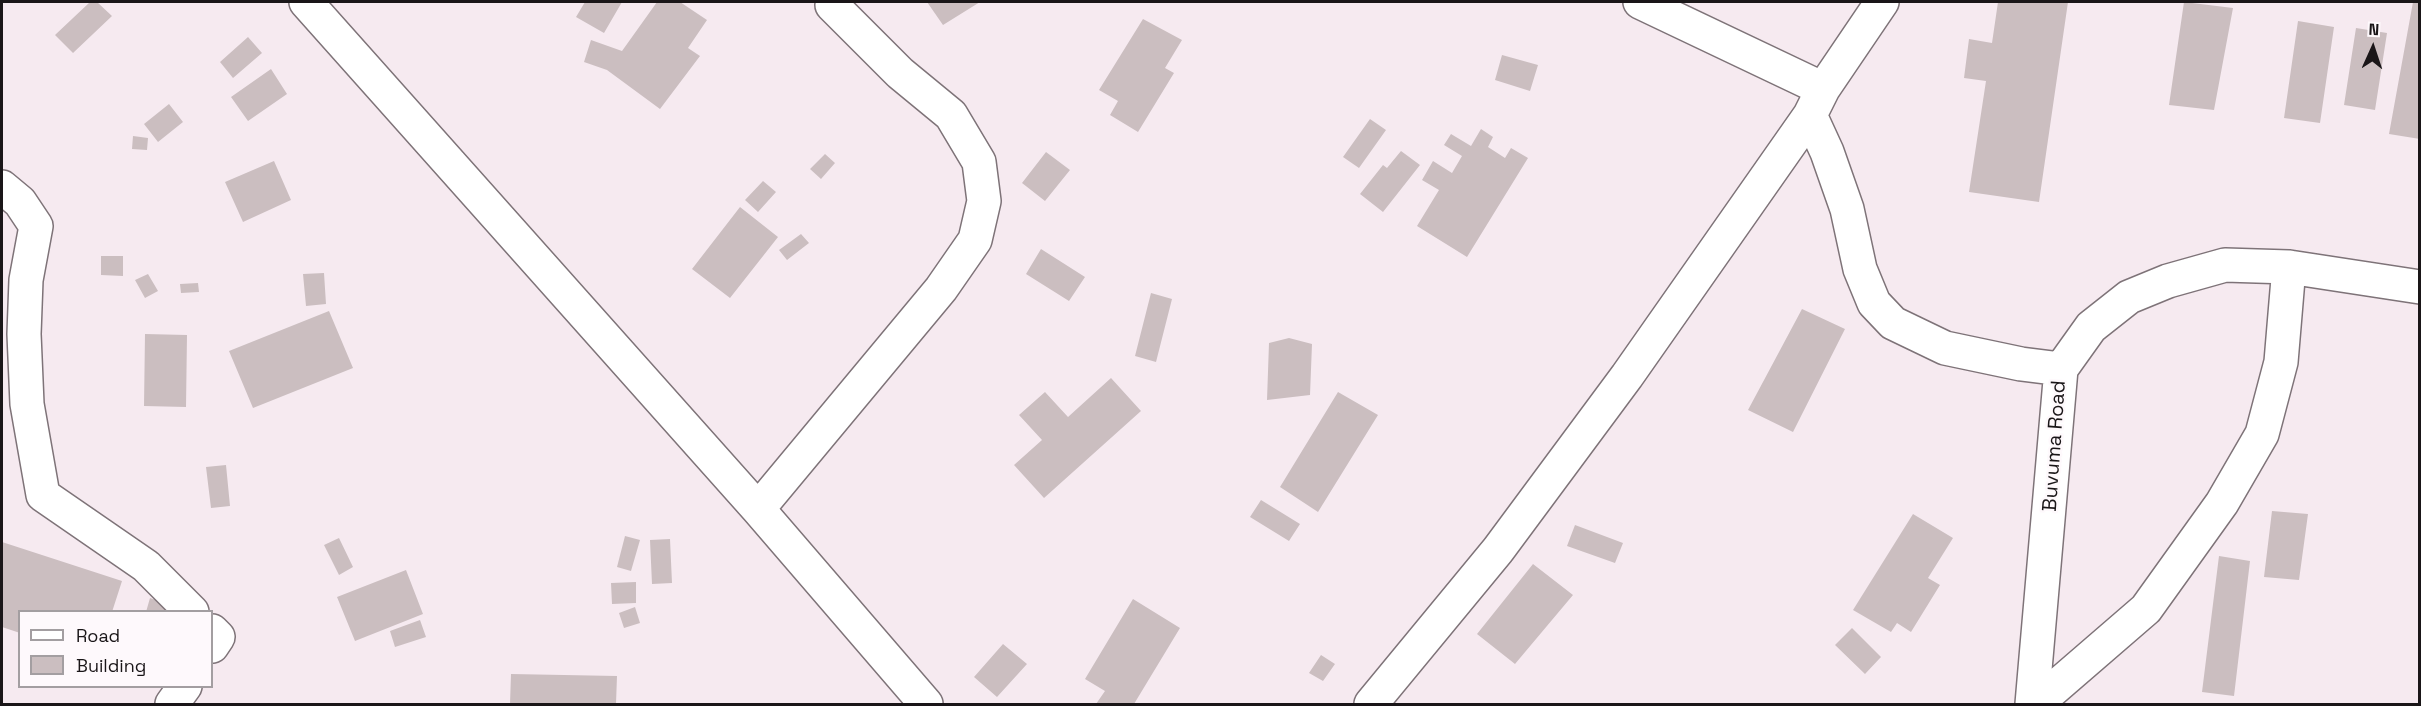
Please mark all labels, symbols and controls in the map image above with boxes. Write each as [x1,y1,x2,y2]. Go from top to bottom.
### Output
north arrow [2343,18,2403,78]
text: N [2368,19,2380,40]
street label: Buvuma Road [2038,380,2072,512]
legend [18,610,213,688]
text: Road [76,624,120,647]
text: Building [76,654,146,677]

